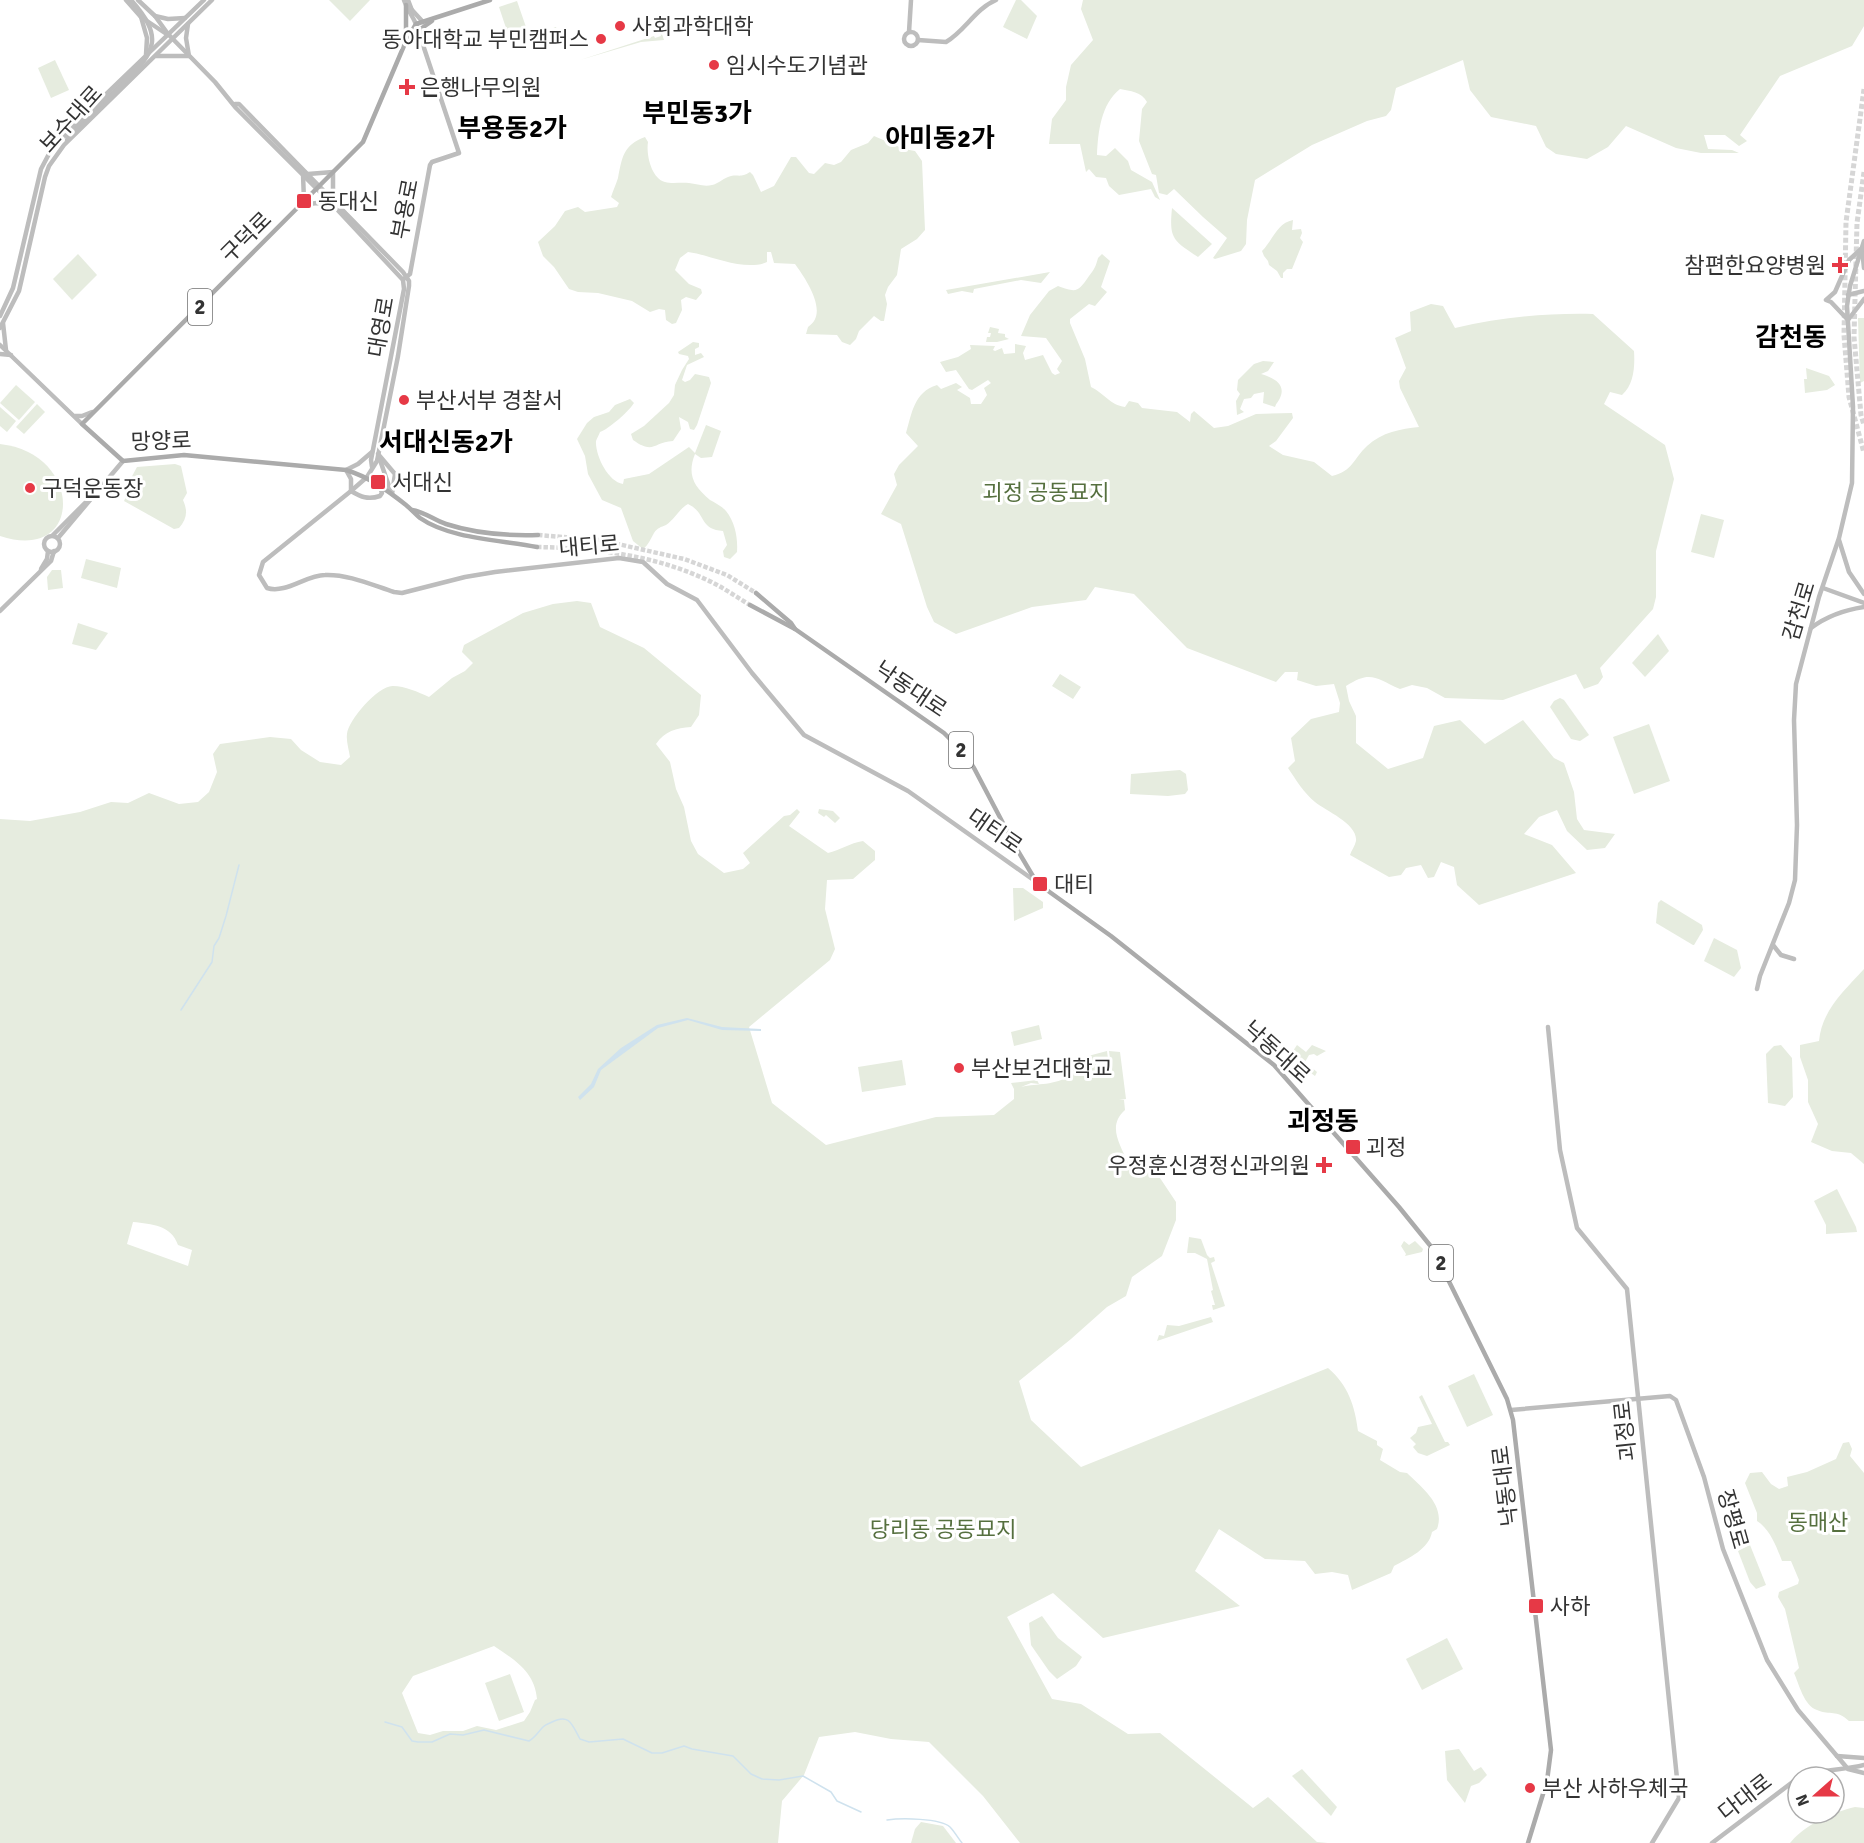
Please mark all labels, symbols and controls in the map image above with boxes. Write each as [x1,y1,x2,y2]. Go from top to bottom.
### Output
place label: 사회과학대학 [632,13,753,40]
marker: 사회과학대학 [613,19,627,33]
place label: 동아대학교 부민캠퍼스 [382,26,589,53]
marker: 동아대학교 부민캠퍼스 [594,32,608,46]
place label: 임시수도기념관 [726,52,868,79]
marker: 임시수도기념관 [707,58,721,72]
place label: 은행나무의원 [420,74,541,101]
marker: 은행나무의원 [398,78,416,96]
street label: 보수대로 [34,80,108,158]
district label: 부민동3가 [642,98,752,130]
district label: 부용동2가 [457,113,567,145]
district label: 아미동2가 [885,123,995,155]
street label: 부용로 [386,177,424,241]
place label: 동대신 [318,188,379,215]
marker: 동대신 [295,192,313,210]
street label: 구덕로 [215,206,277,268]
place label: 참편한요양병원 [1684,252,1826,279]
marker: 참편한요양병원 [1831,256,1849,274]
road number: 2 [188,289,212,325]
street label: 대영로 [362,295,400,359]
district label: 감천동 [1755,322,1827,354]
place label: 부산서부 경찰서 [416,387,563,414]
marker: 부산서부 경찰서 [397,393,411,407]
street label: 망양로 [130,426,192,456]
district label: 서대신동2가 [379,427,513,459]
place label: 서대신 [392,469,453,496]
marker: 서대신 [369,473,387,491]
place label: 구덕운동장 [42,475,143,502]
park label: 괴정 공동묘지 [983,479,1109,506]
marker: 구덕운동장 [23,481,37,495]
street label: 대티로 [558,530,620,562]
street label: 감천로 [1777,578,1821,644]
street label: 낙동대로 [870,655,952,723]
road number: 2 [949,732,973,768]
street label: 대티로 [962,803,1028,859]
place label: 대티 [1054,871,1094,898]
marker: 대티 [1031,875,1049,893]
street label: 낙동대로 [1238,1015,1316,1089]
place label: 부산보건대학교 [971,1055,1113,1082]
marker: 부산보건대학교 [952,1061,966,1075]
district label: 괴정동 [1287,1106,1359,1138]
place label: 괴정 [1366,1134,1406,1161]
marker: 괴정 [1344,1138,1362,1156]
place label: 우정훈신경정신과의원 [1108,1152,1310,1179]
marker: 우정훈신경정신과의원 [1315,1156,1333,1174]
road number: 2 [1429,1245,1453,1281]
street label: 괴정로 [1608,1399,1642,1463]
street label: 낙동대로 [1487,1444,1523,1528]
street label: 장평로 [1712,1486,1754,1552]
park label: 동매산 [1788,1509,1848,1536]
park label: 당리동 공동묘지 [870,1516,1016,1543]
place label: 사하 [1550,1593,1590,1620]
marker: 사하 [1527,1597,1545,1615]
north arrow [1786,1765,1846,1825]
street label: 다대로 [1713,1768,1777,1826]
place label: 부산 사하우체국 [1542,1775,1689,1802]
marker: 부산 사하우체국 [1523,1781,1537,1795]
text: N [1792,1791,1814,1809]

